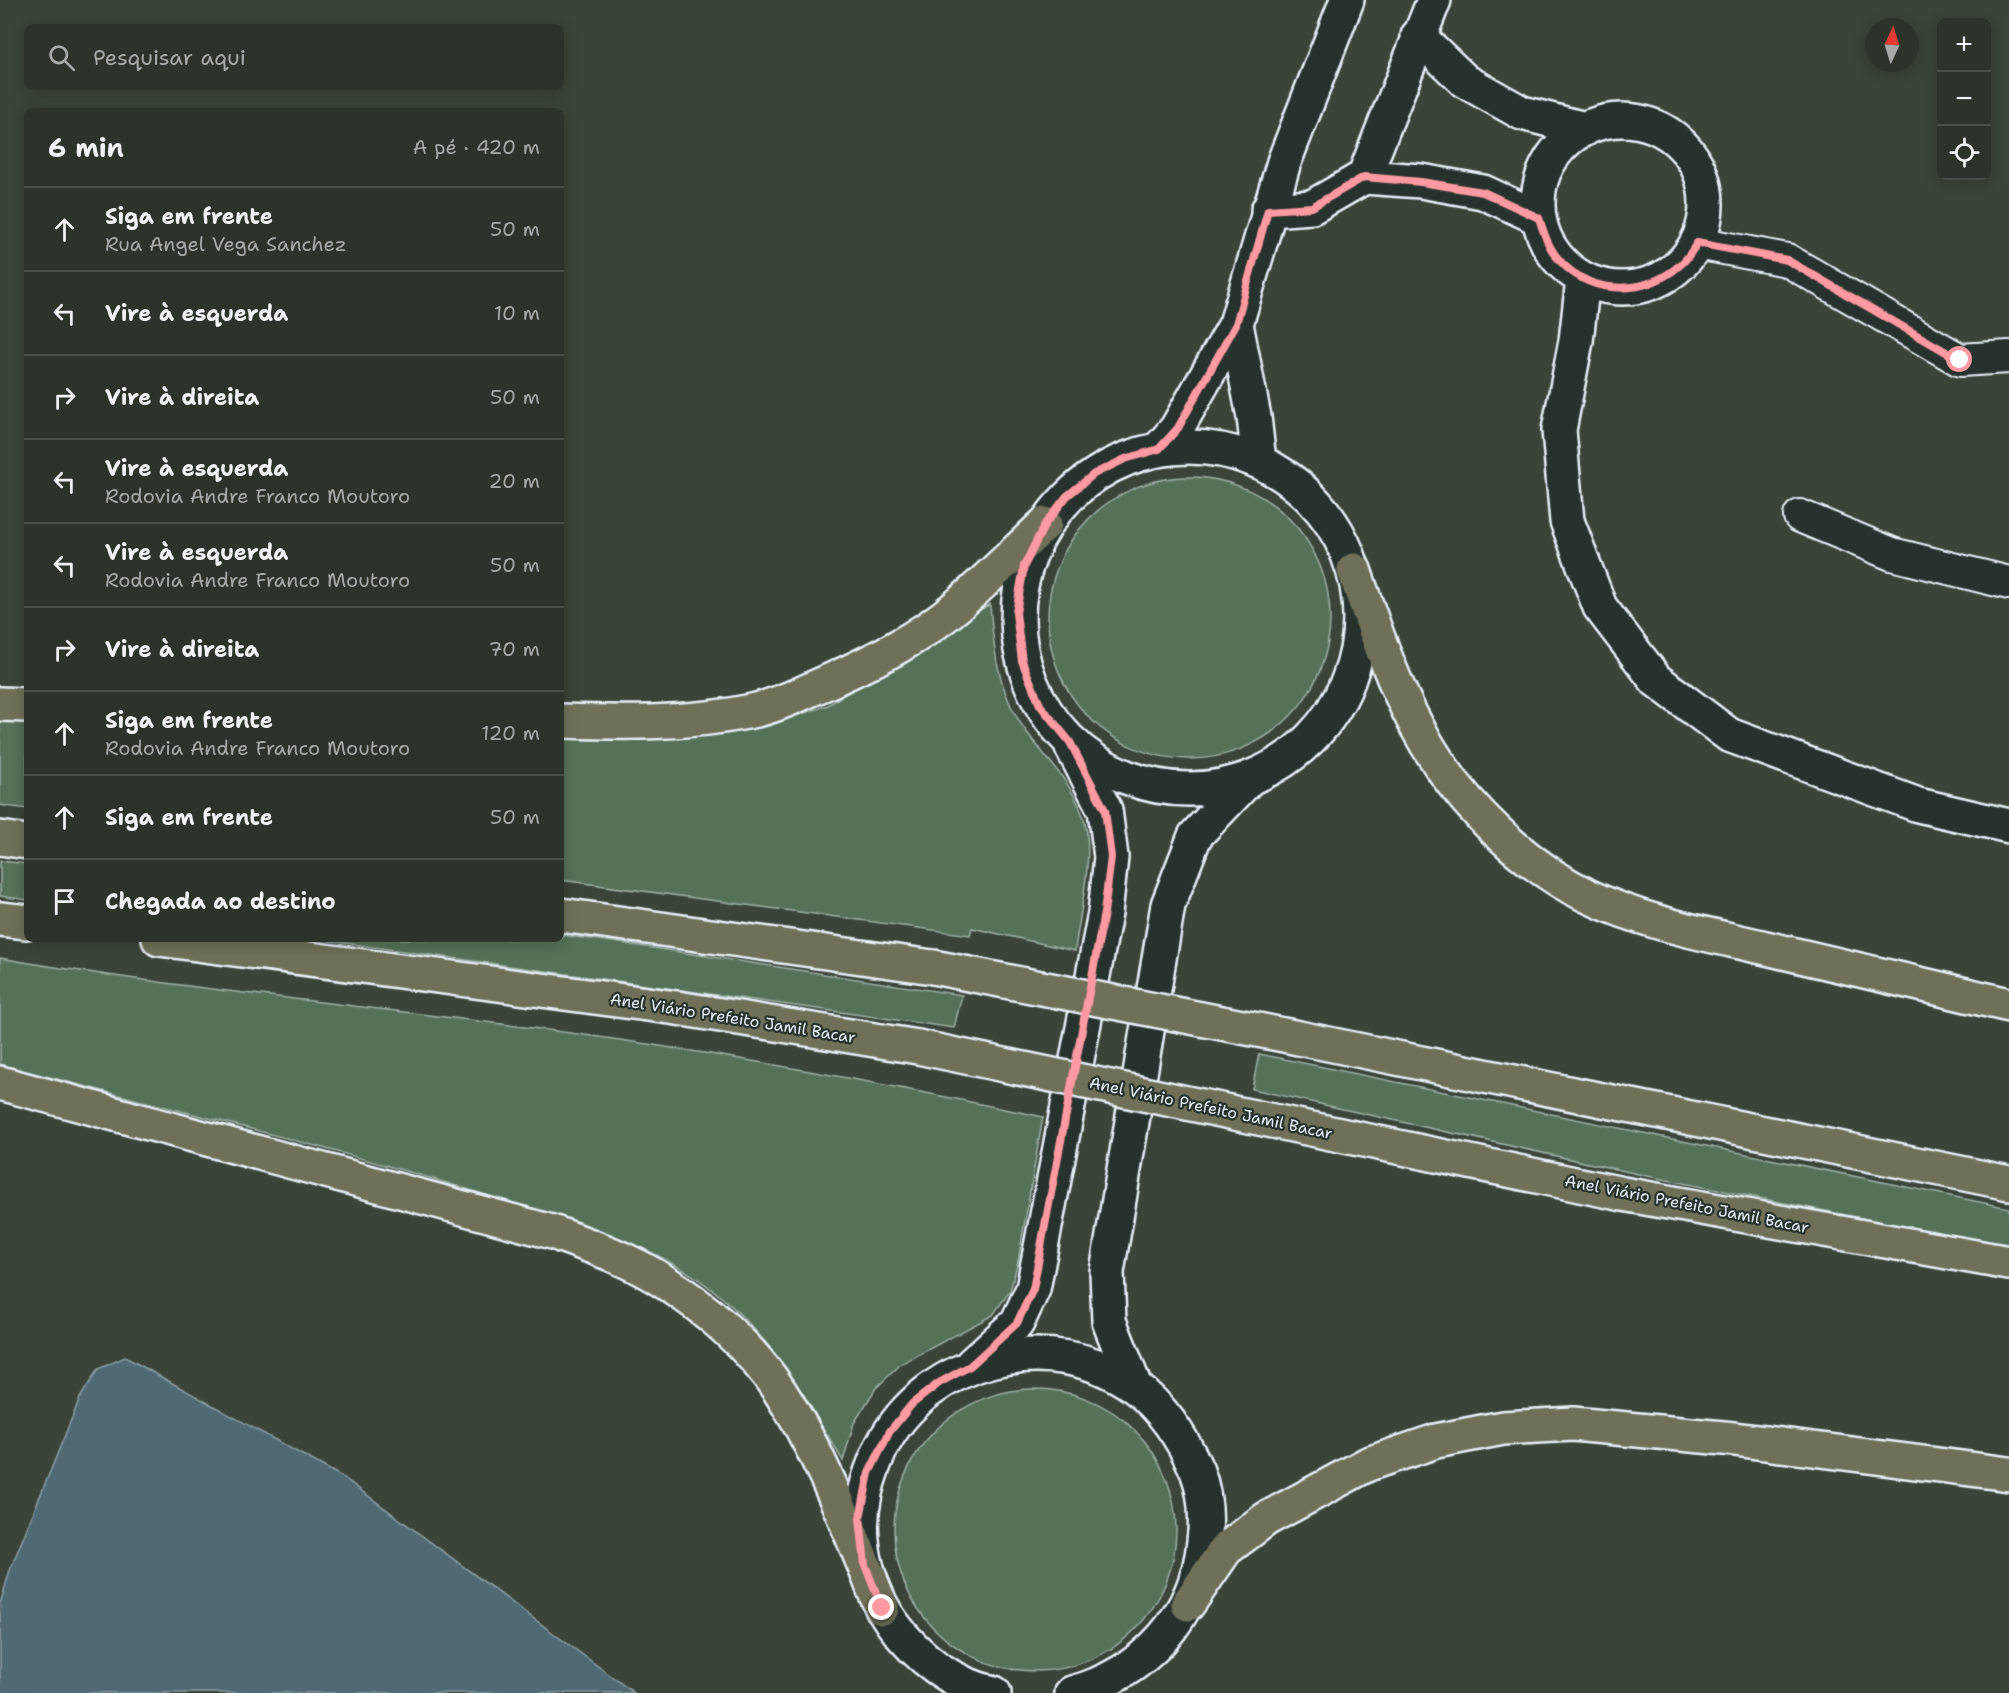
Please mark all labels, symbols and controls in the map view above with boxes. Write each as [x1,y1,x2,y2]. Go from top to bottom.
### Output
north arrow [1865,18,1919,72]
map controls [1937,18,1991,180]
button: + [1937,18,1991,72]
search box [24,24,564,90]
icon: search [45,41,78,74]
text: Pesquisar aqui [93,43,246,72]
button: − [1937,72,1991,126]
button: locate [1937,126,1991,180]
text: 6 min [48,130,124,165]
text: A pé · 420 m [413,134,540,160]
text: Siga em frente [105,202,273,231]
icon: ahead [48,213,81,246]
text: 50 m [490,216,540,242]
text: Rua Angel Vega Sanchez [105,231,347,257]
icon: left [48,297,81,330]
text: Vire à esquerda [105,299,288,328]
text: 10 m [494,300,540,326]
route start [1946,346,1972,372]
icon: right [48,381,81,414]
text: Vire à direita [105,383,259,412]
text: 50 m [490,384,540,410]
text: Vire à esquerda [105,454,288,483]
icon: left [48,465,81,498]
text: 20 m [489,468,540,494]
text: Rodovia Andre Franco Moutoro [105,483,410,509]
text: Vire à esquerda [105,538,288,567]
icon: left [48,549,81,582]
text: 50 m [490,552,540,578]
text: Rodovia Andre Franco Moutoro [105,567,410,593]
icon: right [48,633,81,666]
text: Vire à direita [105,635,259,664]
text: 70 m [488,636,540,662]
text: Siga em frente [105,706,273,735]
icon: ahead [48,717,81,750]
text: 120 m [481,720,540,746]
text: Rodovia Andre Franco Moutoro [105,735,410,761]
icon: ahead [48,801,81,834]
text: Siga em frente [105,803,273,832]
text: 50 m [490,804,540,830]
icon: arrive [48,885,81,918]
text: Chegada ao destino [105,887,336,916]
street label: Anel Viário Prefeito Jamil Bacar [609,988,857,1048]
street label: Anel Viário Prefeito Jamil Bacar [1087,1072,1335,1144]
street label: Anel Viário Prefeito Jamil Bacar [1563,1170,1811,1238]
route end [868,1594,894,1620]

